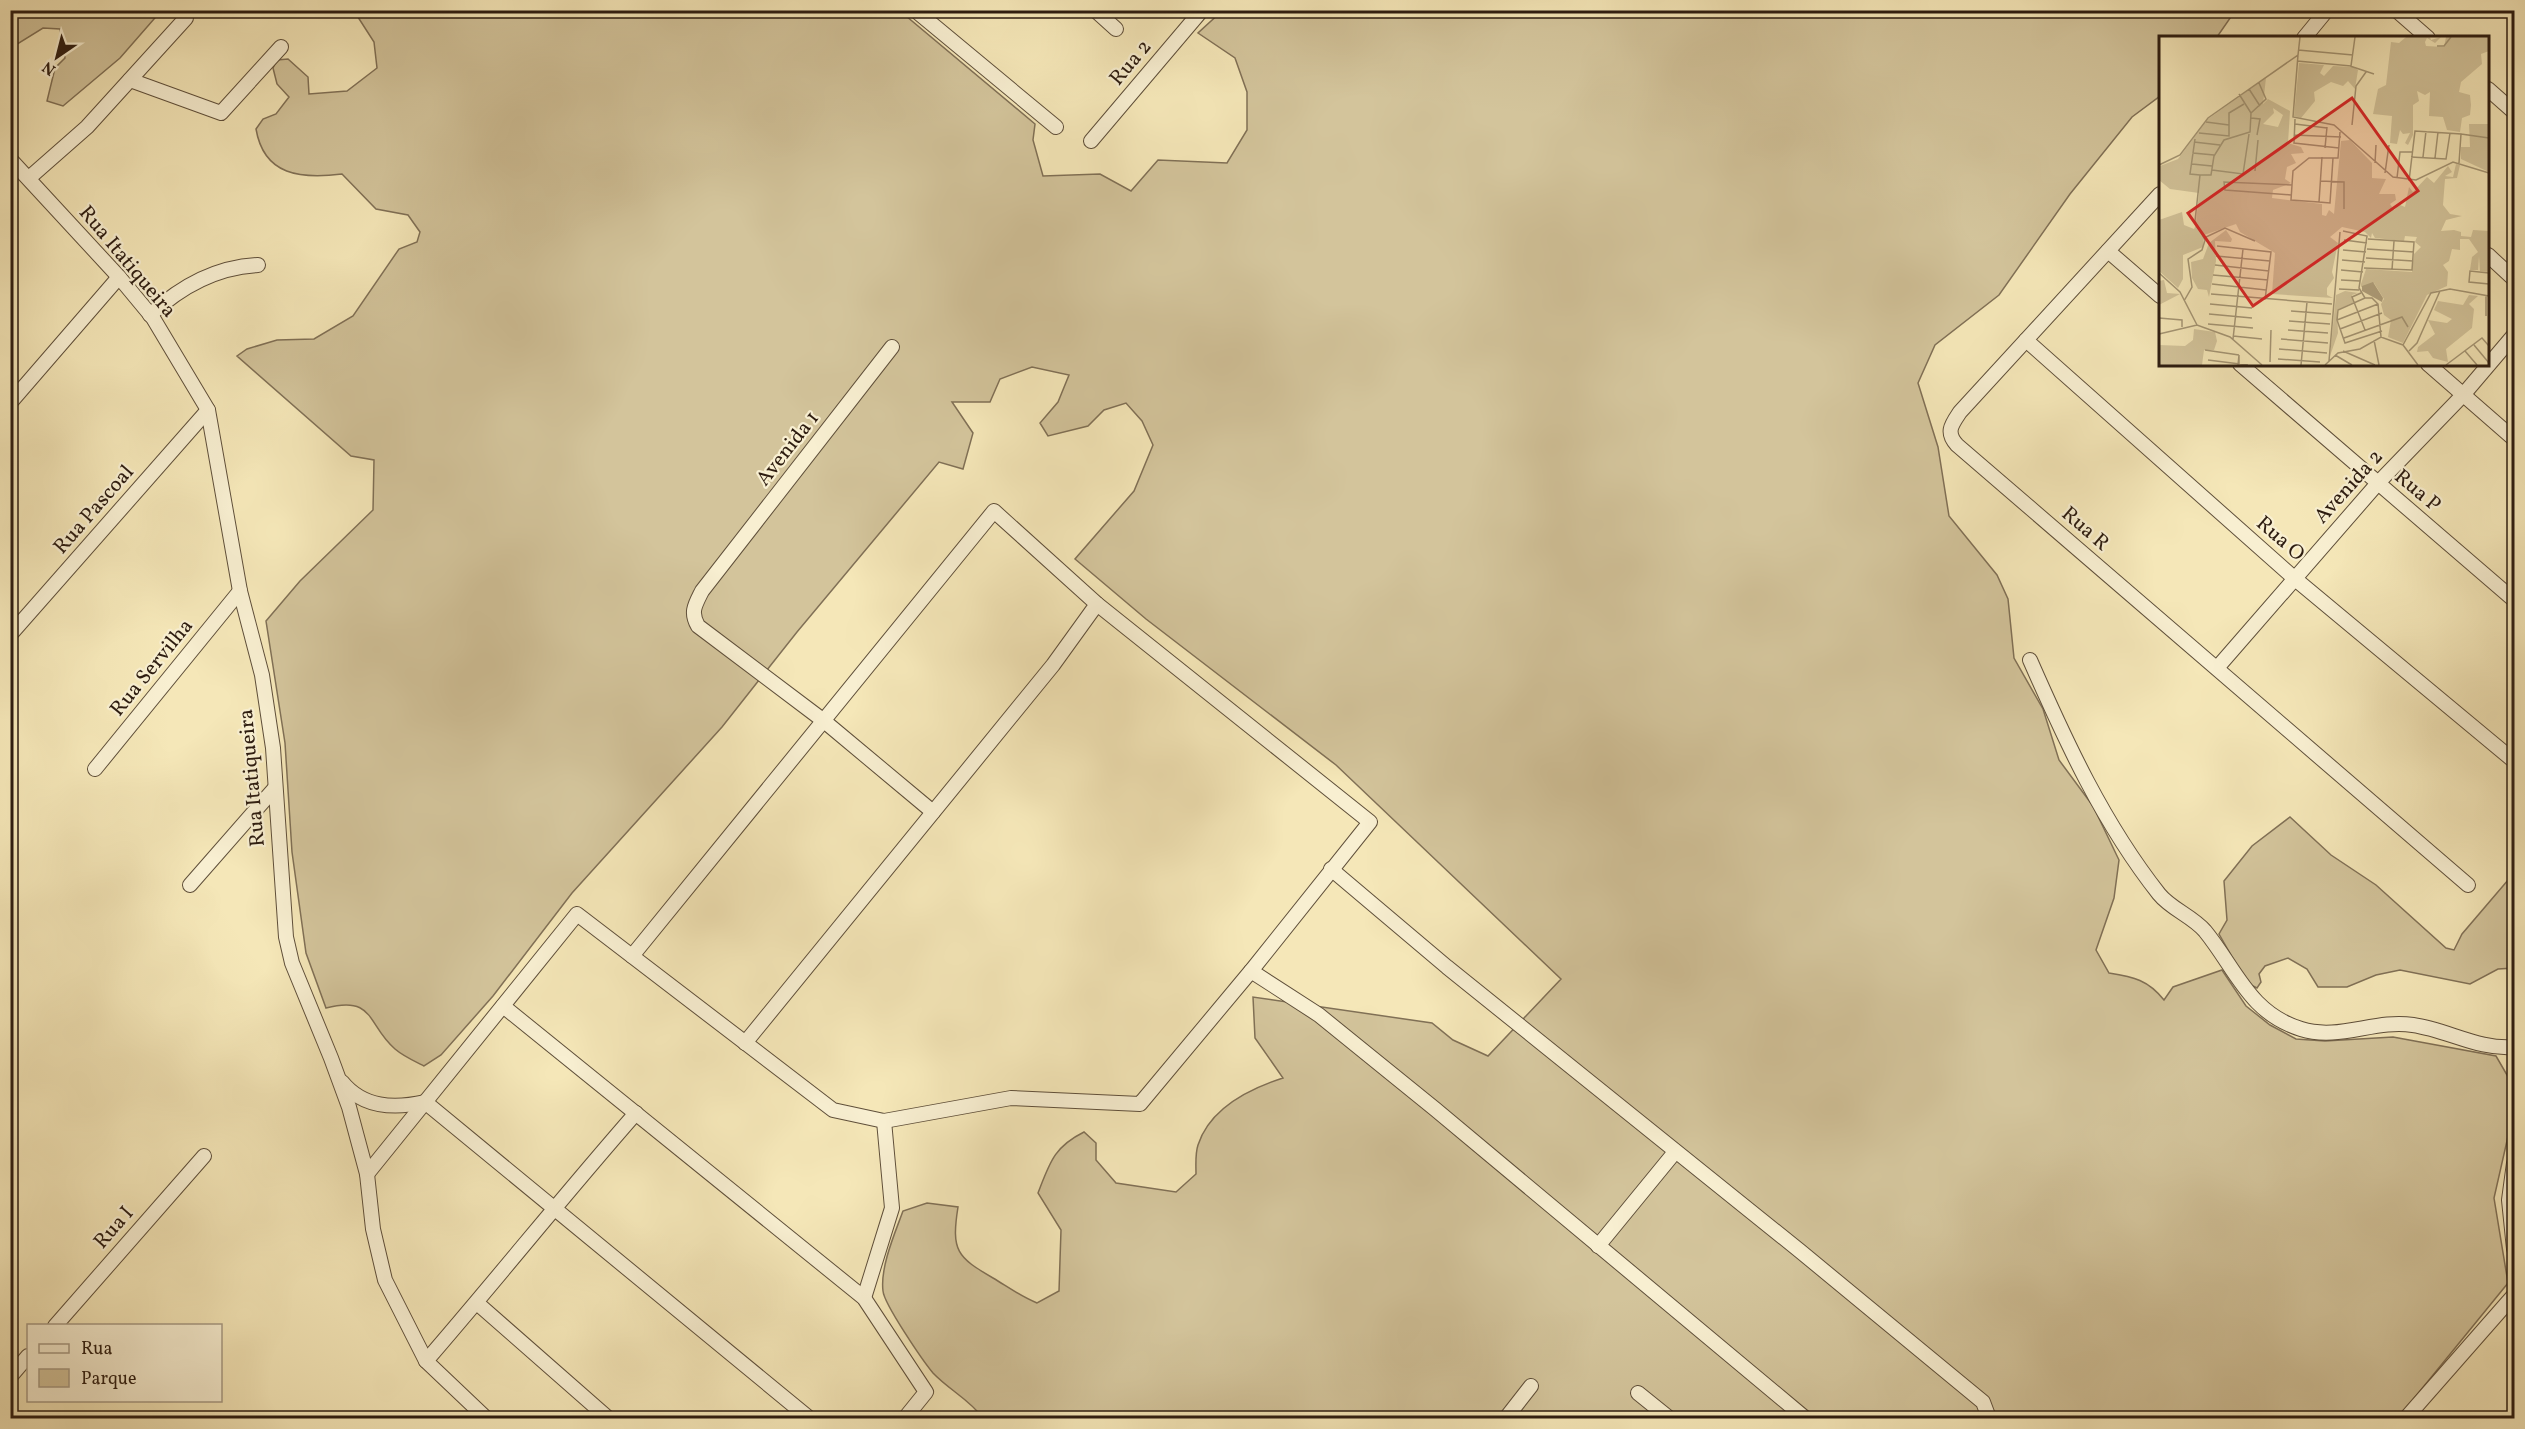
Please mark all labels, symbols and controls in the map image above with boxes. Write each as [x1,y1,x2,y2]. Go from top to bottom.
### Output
north arrow [27,27,87,87]
street label: Rua 2 [1103,34,1159,92]
inset map [2159,36,2489,366]
text: N [38,55,61,80]
street label: Rua Itatiqueira [71,200,182,324]
street label: Avenida 1 [750,405,827,492]
street label: Avenida 2 [2308,443,2390,531]
street label: Rua Pascoal [47,459,141,561]
street label: Rua P [2387,463,2447,519]
street label: Rua R [2055,500,2115,558]
street label: Rua O [2249,510,2311,569]
street label: Rua Servilha [104,613,201,723]
street label: Rua Itatiqueira [232,708,273,848]
street label: Rua I [87,1200,141,1256]
legend [27,1324,222,1402]
text: Rua [81,1337,112,1362]
text: Parque [81,1367,136,1392]

